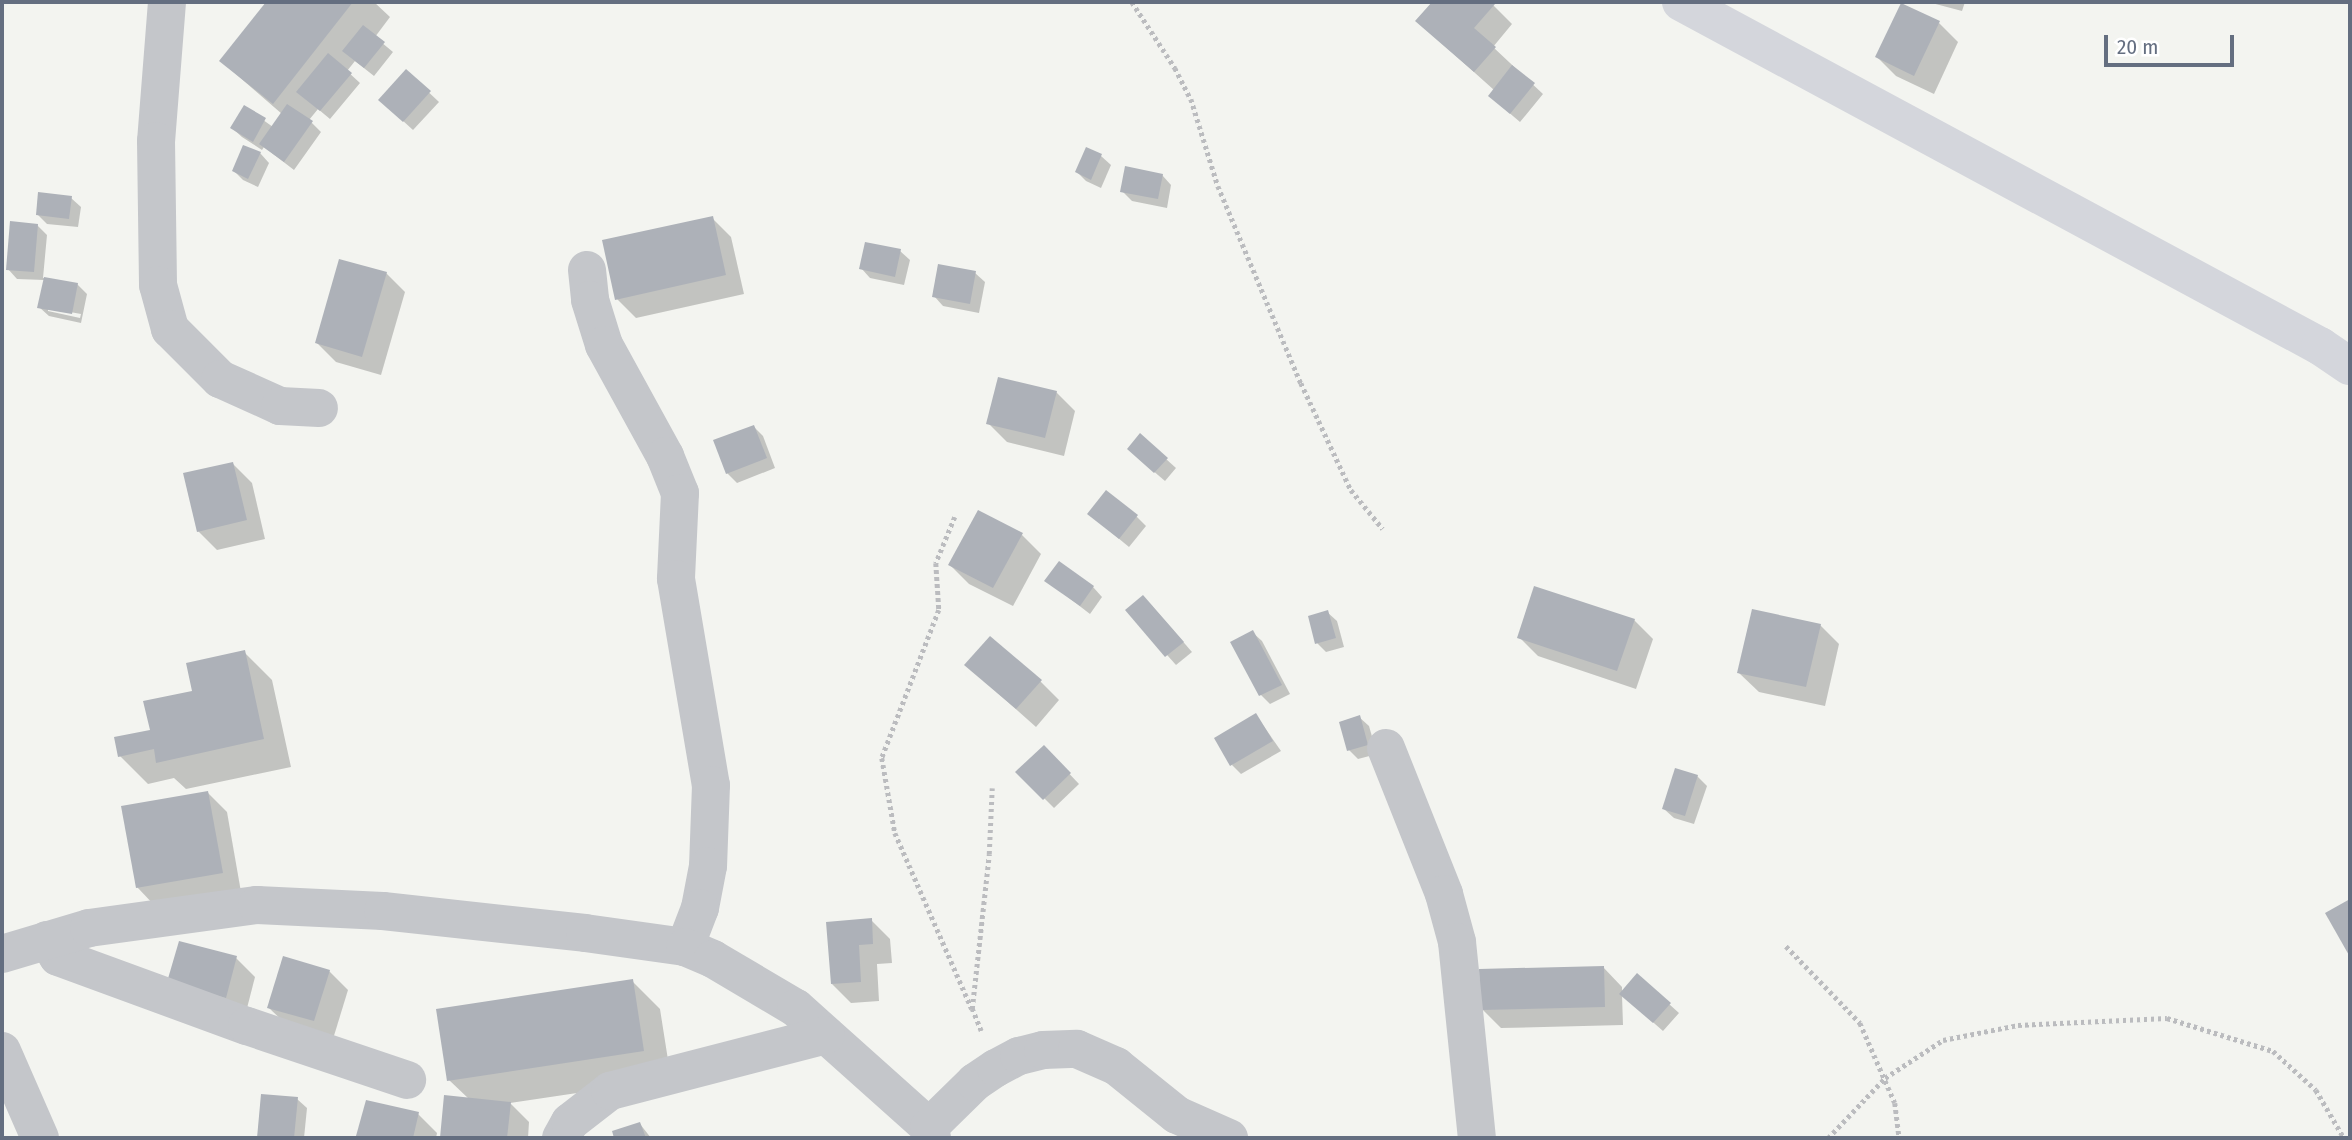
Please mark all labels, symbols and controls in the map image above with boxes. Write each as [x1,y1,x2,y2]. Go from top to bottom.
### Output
scale bar [2107,21,2236,65]
text: 20 m [2117,34,2158,60]

